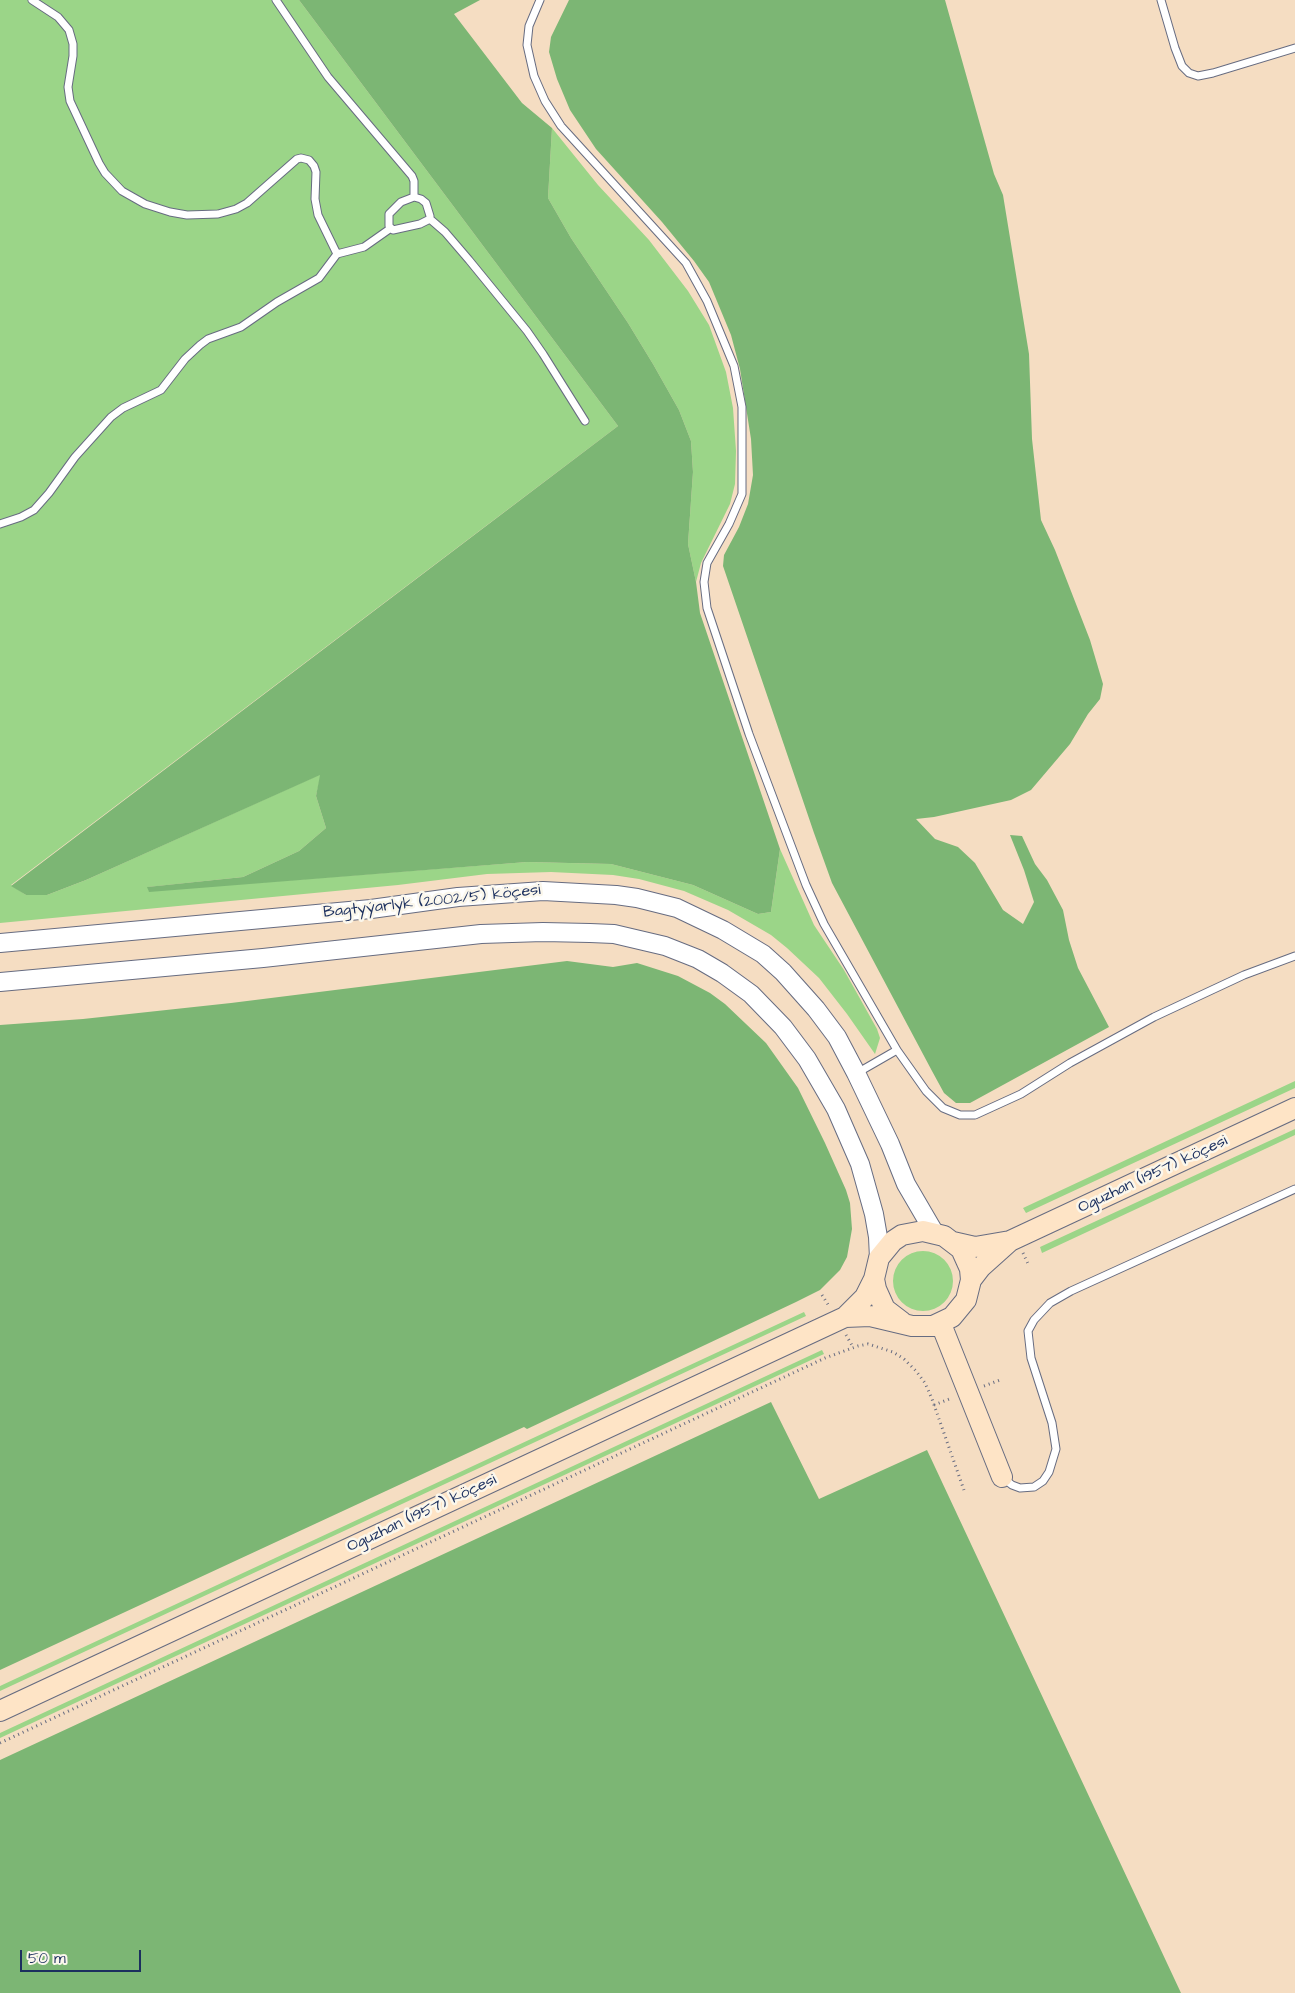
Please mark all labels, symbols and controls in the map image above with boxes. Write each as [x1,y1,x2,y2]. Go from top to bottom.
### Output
street label: Bagtyýarlyk (2002/5) köçesi [322,881,542,923]
street label: Oguzhan (1957) köçesi [1075,1132,1231,1218]
street label: Oguzhan (1957) köçesi [344,1471,500,1557]
scale bar [22,1940,144,1972]
text: 50 m [28,1948,66,1969]

